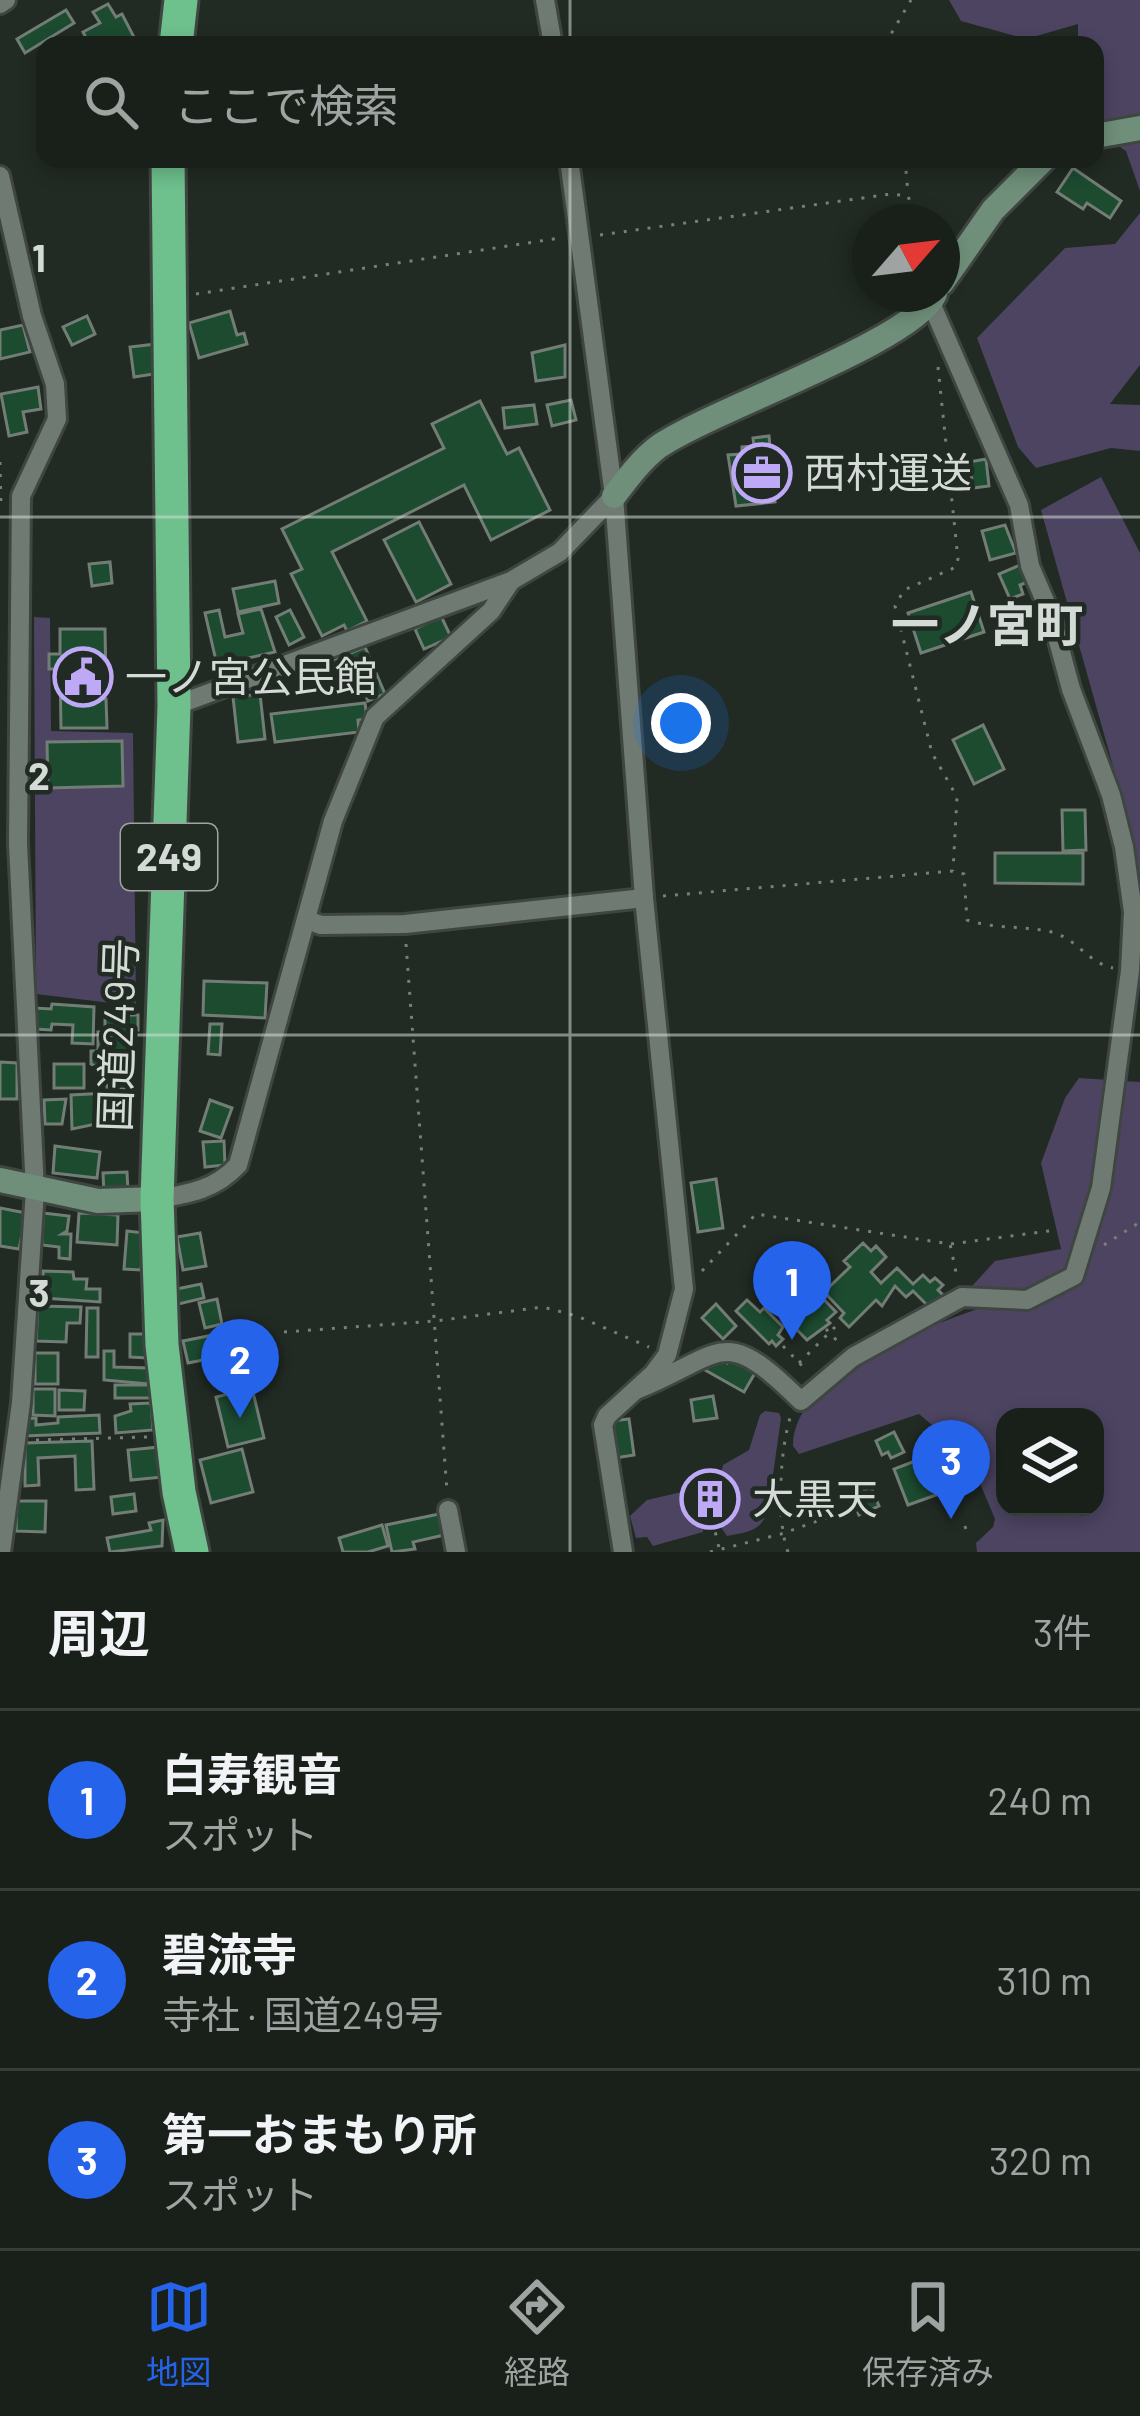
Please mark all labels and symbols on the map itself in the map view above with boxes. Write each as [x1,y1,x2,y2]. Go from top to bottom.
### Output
north arrow [852,204,960,312]
text: 1 [32,233,46,280]
office icon: 西村運送 [731,442,793,504]
place label: 西村運送 [804,446,972,496]
district label: 一ノ宮町 [891,594,1083,652]
public building icon: 一ノ宮公民館 [52,646,114,708]
place label: 一ノ宮公民館 [125,650,377,700]
your location [651,693,711,753]
text: 2 [28,751,50,798]
road number: 249 [121,824,217,890]
street label: 国道249号 [88,937,144,1133]
pin: 1 [753,1241,831,1340]
text: 3 [28,1268,50,1315]
pin: 2 [201,1319,279,1418]
pin: 3 [912,1420,990,1519]
building icon: 大黒天 [679,1468,741,1530]
place label: 大黒天 [752,1472,878,1522]

